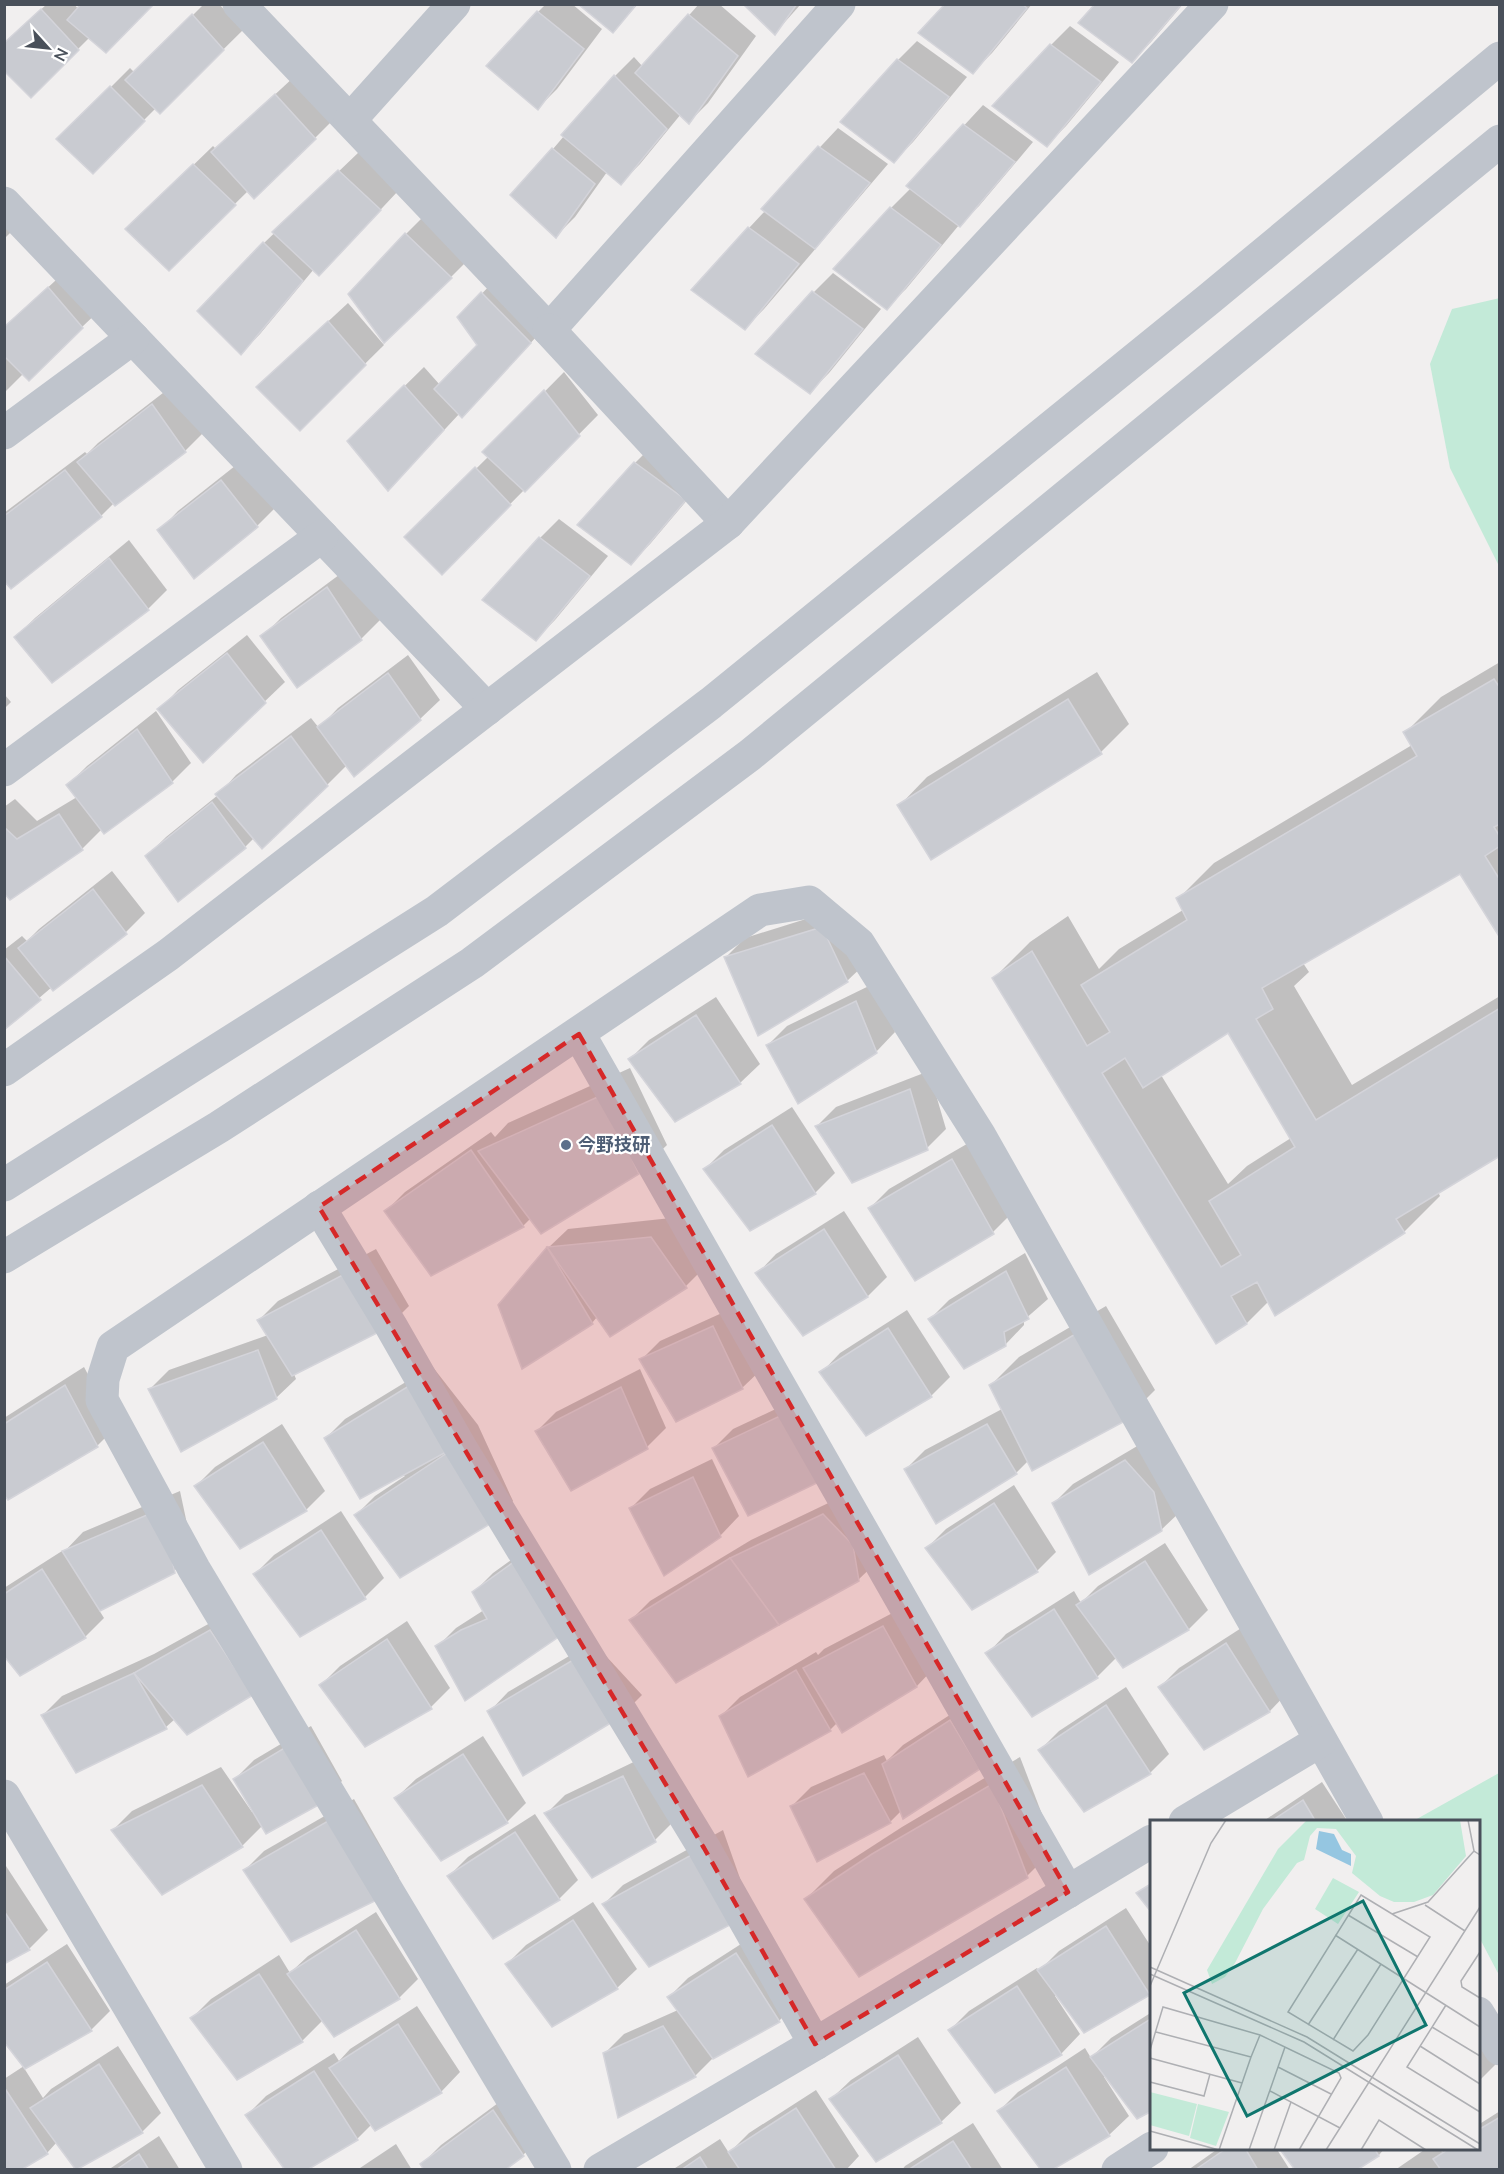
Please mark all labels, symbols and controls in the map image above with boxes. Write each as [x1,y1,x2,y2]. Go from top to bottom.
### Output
north arrow [18,18,78,78]
text: N [48,44,73,65]
place label: 今野技研 [578,1133,650,1157]
marker: 今野技研 [559,1138,573,1152]
inset map [1150,1820,1480,2150]

